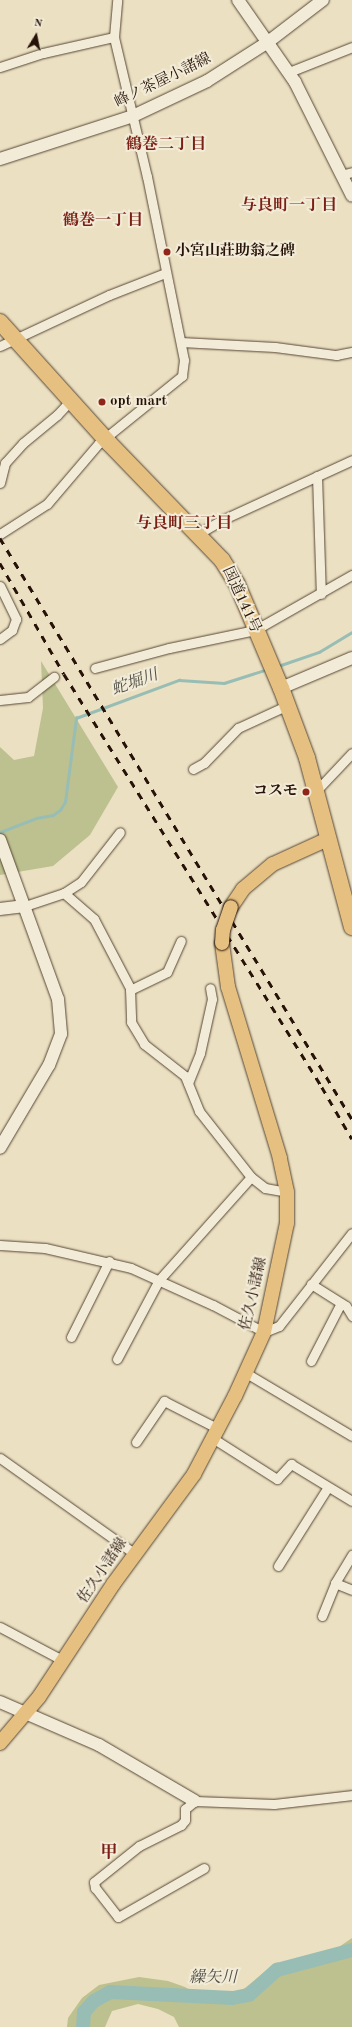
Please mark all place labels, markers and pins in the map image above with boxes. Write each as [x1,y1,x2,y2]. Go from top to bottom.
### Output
place label: 小宮山荘助翁之碑 [175,243,295,261]
marker: 小宮山荘助翁之碑 [162,247,172,257]
place label: opt mart [110,393,167,411]
marker: opt mart [97,397,107,407]
place label: コスモ [253,783,298,801]
marker: コスモ [301,787,311,797]

